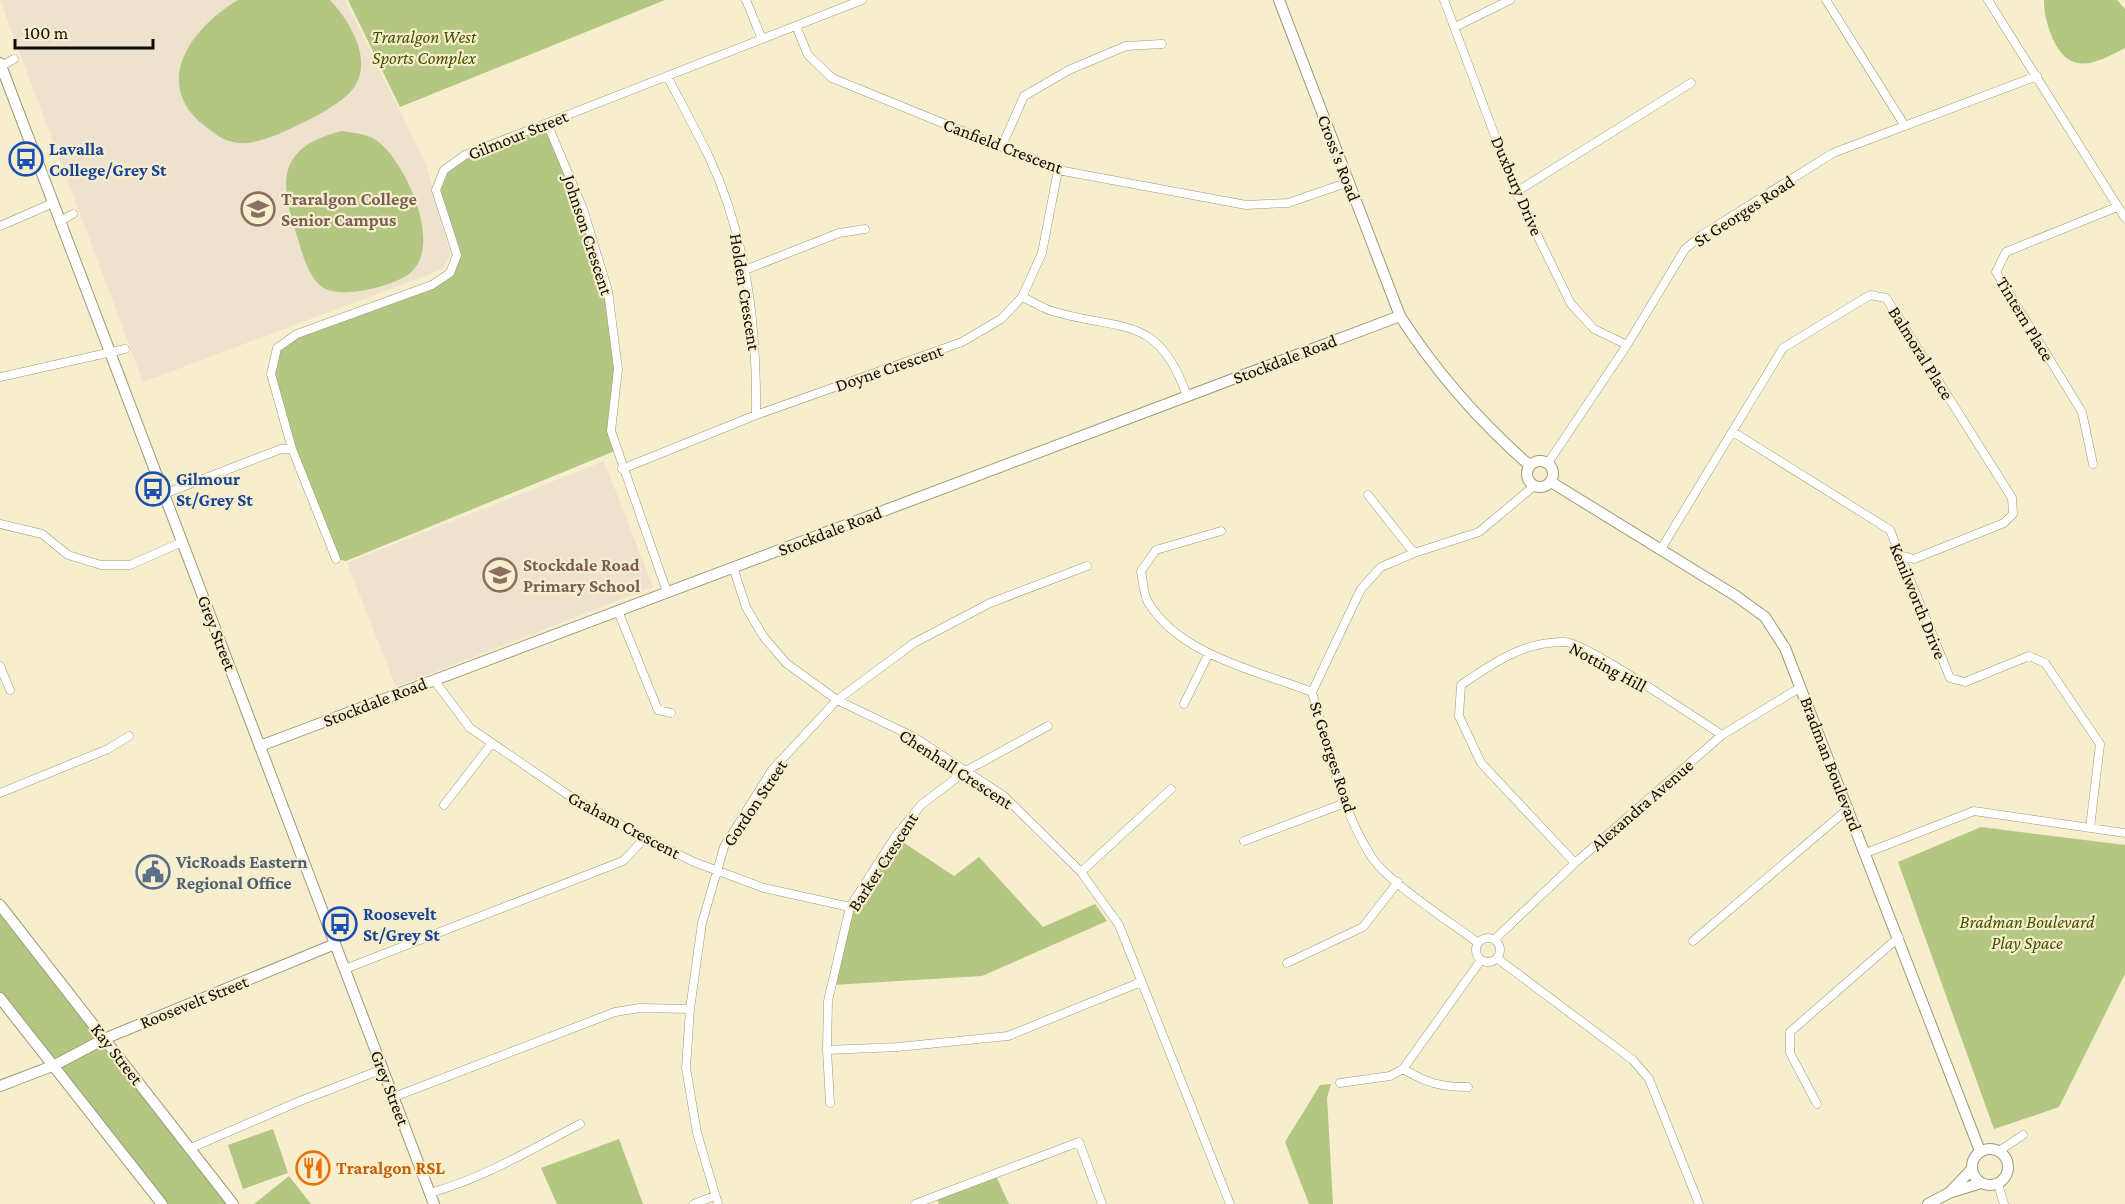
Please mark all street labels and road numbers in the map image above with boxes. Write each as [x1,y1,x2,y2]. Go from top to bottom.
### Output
street label: Gilmour Street [465,106,572,164]
street label: Cross's Road [1313,112,1365,204]
street label: Canfield Crescent [941,114,1066,178]
street label: Duxbury Drive [1487,133,1547,239]
street label: Johnson Crescent [559,170,617,299]
street label: St Georges Road [1690,171,1798,251]
street label: Holden Crescent [726,232,764,353]
street label: Tintern Place [1992,273,2058,365]
street label: Balmoral Place [1884,303,1958,403]
street label: Stockdale Road [1230,330,1340,388]
street label: Doyne Crescent [832,340,947,396]
street label: Stockdale Road [775,502,885,560]
street label: Kenilworth Drive [1886,540,1950,662]
street label: Grey Street [193,592,241,674]
street label: Notting Hill [1566,638,1650,696]
street label: Stockdale Road [320,673,430,731]
street label: Bradman Boulevard [1796,694,1866,835]
street label: St Georges Road [1306,699,1361,816]
street label: Chenhall Crescent [896,725,1017,814]
street label: Gordon Street [719,755,792,850]
street label: Alexandra Avenue [1587,755,1697,855]
street label: Graham Crescent [565,787,684,863]
street label: Barker Crescent [844,808,923,915]
street label: Roosevelt Street [137,971,252,1033]
street label: Kay Street [87,1019,148,1089]
street label: Grey Street [366,1047,414,1129]

